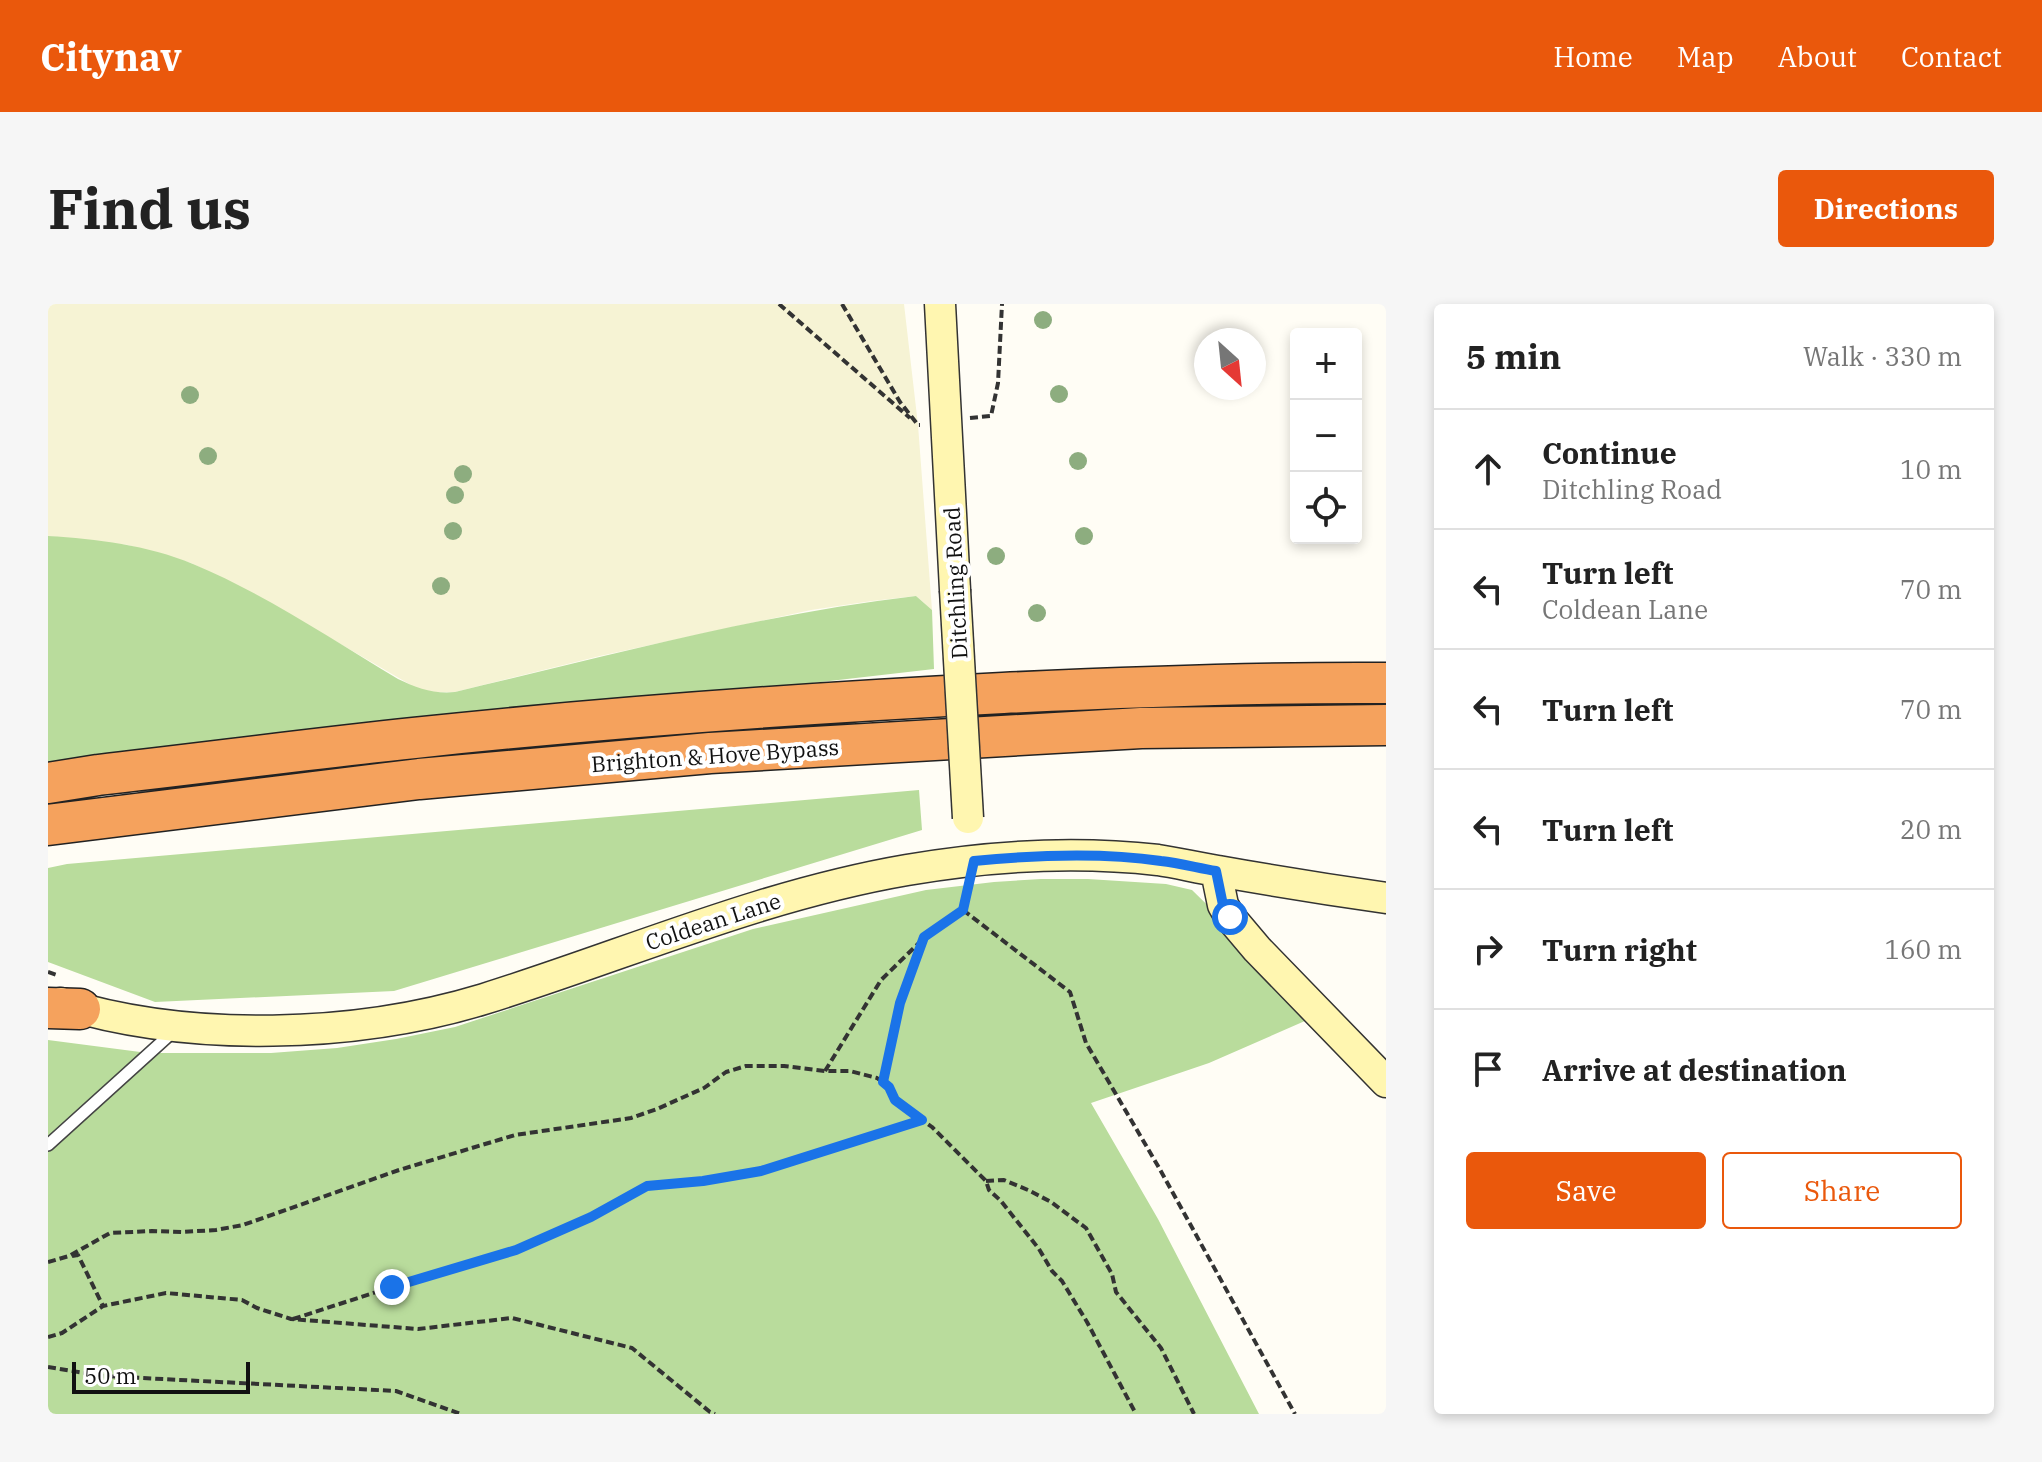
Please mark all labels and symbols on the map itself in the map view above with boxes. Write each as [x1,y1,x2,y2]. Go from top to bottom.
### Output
north arrow [1194,328,1266,400]
street label: Ditchling Road [937,506,973,660]
street label: Brighton & Hove Bypass [590,732,840,778]
street label: Coldean Lane [642,885,784,957]
route start [1212,899,1248,935]
route end [374,1269,410,1305]
scale bar [72,1358,250,1394]

